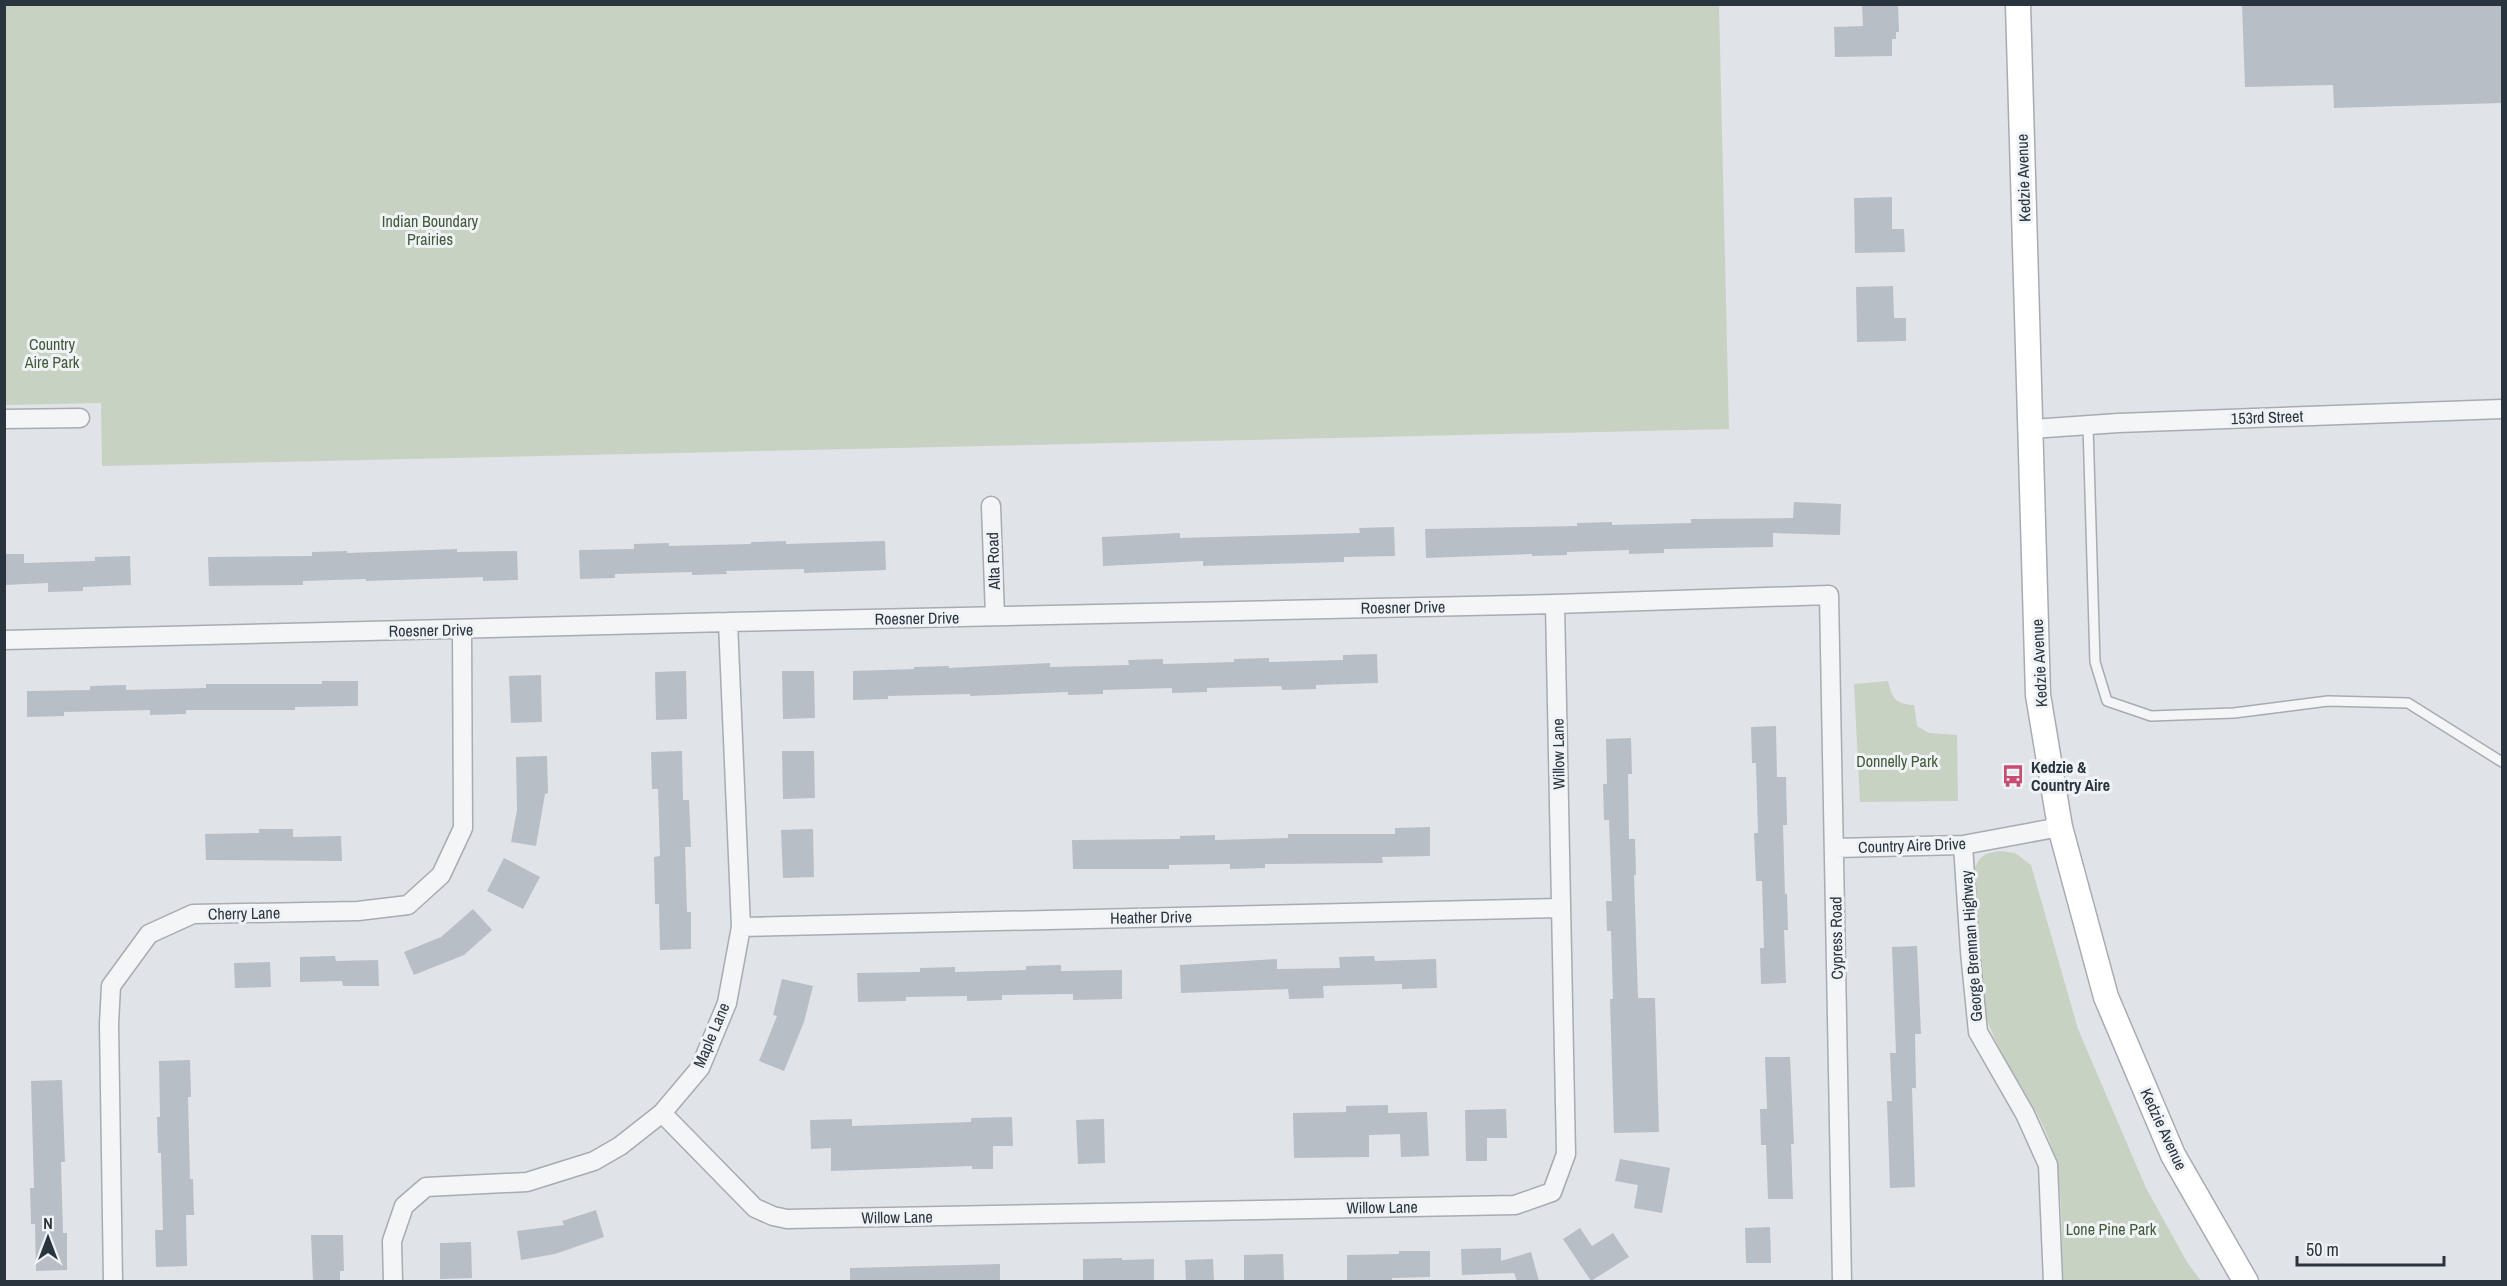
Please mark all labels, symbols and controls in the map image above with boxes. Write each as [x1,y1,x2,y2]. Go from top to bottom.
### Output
street label: Kedzie Avenue [2010,134,2036,222]
park label: Indian Boundary Prairies [382,210,479,250]
park label: Country Aire Park [24,333,80,373]
street label: 153rd Street [2231,405,2304,429]
street label: Alta Road [981,532,1005,591]
street label: Roesner Drive [1361,595,1445,619]
street label: Roesner Drive [875,606,959,630]
street label: Roesner Drive [389,618,473,642]
street label: Kedzie Avenue [2026,618,2052,708]
street label: Willow Lane [1546,718,1570,790]
park label: Donnelly Park [1856,750,1938,772]
place label: Kedzie & Country Aire [2031,756,2110,796]
bus stop icon: Kedzie & Country Aire [2000,763,2026,789]
street label: Country Aire Drive [1858,832,1966,858]
street label: George Brennan Highway [1955,869,1987,1022]
street label: Cypress Road [1824,896,1848,980]
street label: Cherry Lane [208,901,280,925]
street label: Heather Drive [1110,905,1192,929]
street label: Maple Lane [687,999,735,1071]
street label: Kedzie Avenue [2135,1084,2193,1174]
street label: Willow Lane [1346,1195,1418,1219]
street label: Willow Lane [861,1205,933,1229]
north arrow [18,1208,78,1268]
text: N [43,1212,53,1234]
park label: Lone Pine Park [2066,1218,2157,1240]
scale bar [2297,1229,2444,1267]
text: 50 m [2306,1237,2339,1262]

